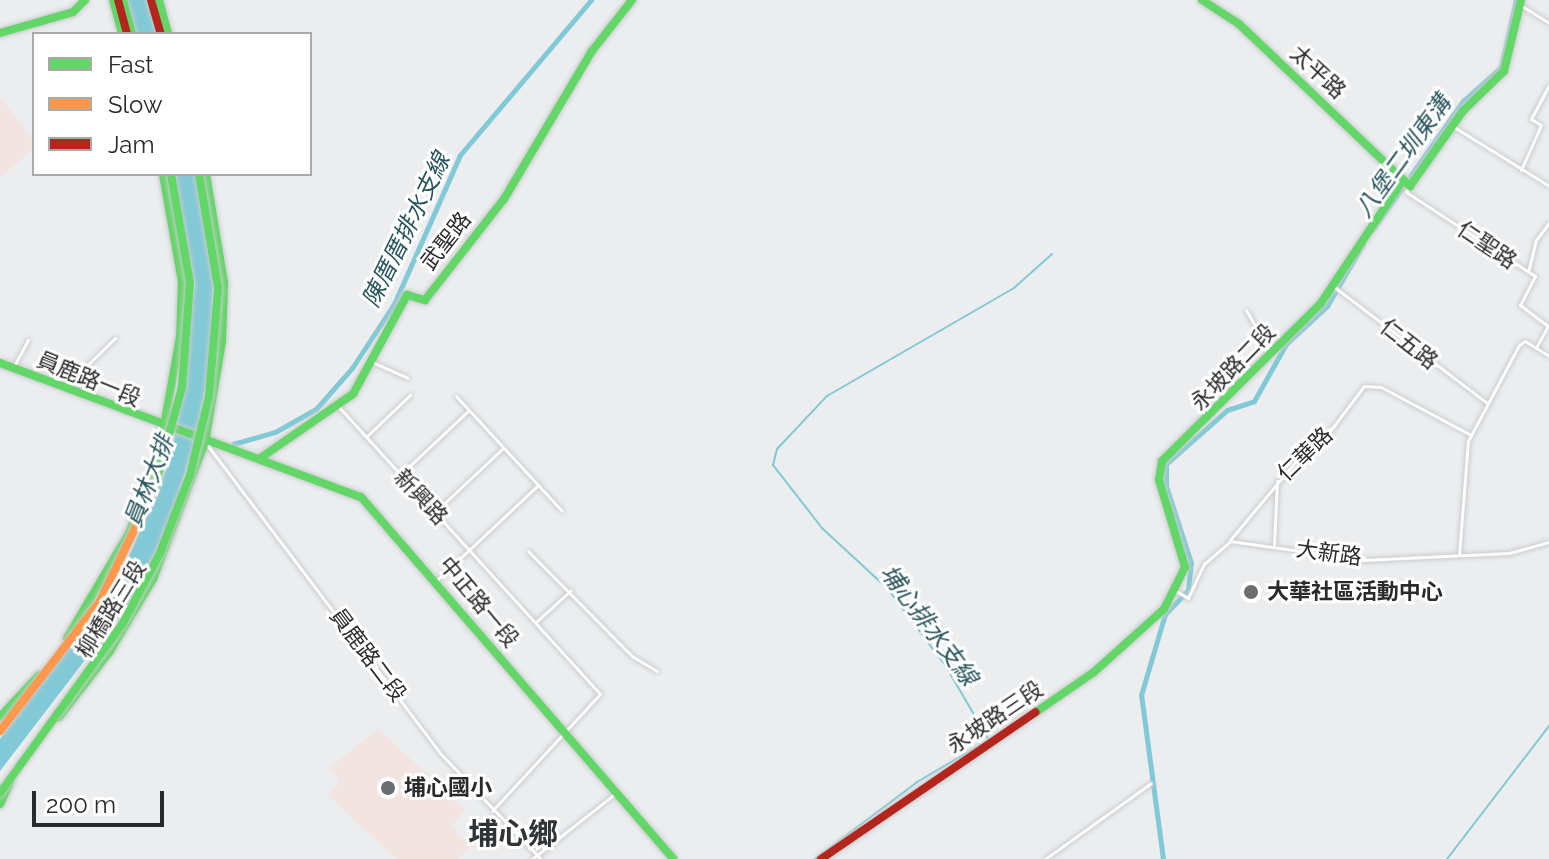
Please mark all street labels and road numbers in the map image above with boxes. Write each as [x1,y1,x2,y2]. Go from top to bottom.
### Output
street label: 太平路 [1285,40,1351,104]
street label: 武聖路 [415,207,477,275]
street label: 仁聖路 [1452,216,1522,274]
street label: 仁五路 [1375,313,1443,375]
street label: 永坡路二段 [1185,318,1281,416]
street label: 員鹿路一段 [33,346,145,412]
street label: 仁華路 [1272,422,1338,486]
street label: 新興路 [389,464,453,530]
street label: 大新路 [1294,535,1364,571]
street label: 中正路一段 [434,551,524,653]
street label: 柳橋路三段 [71,555,151,663]
street label: 員鹿路二段 [324,603,412,707]
street label: 永坡路三段 [942,675,1048,759]

